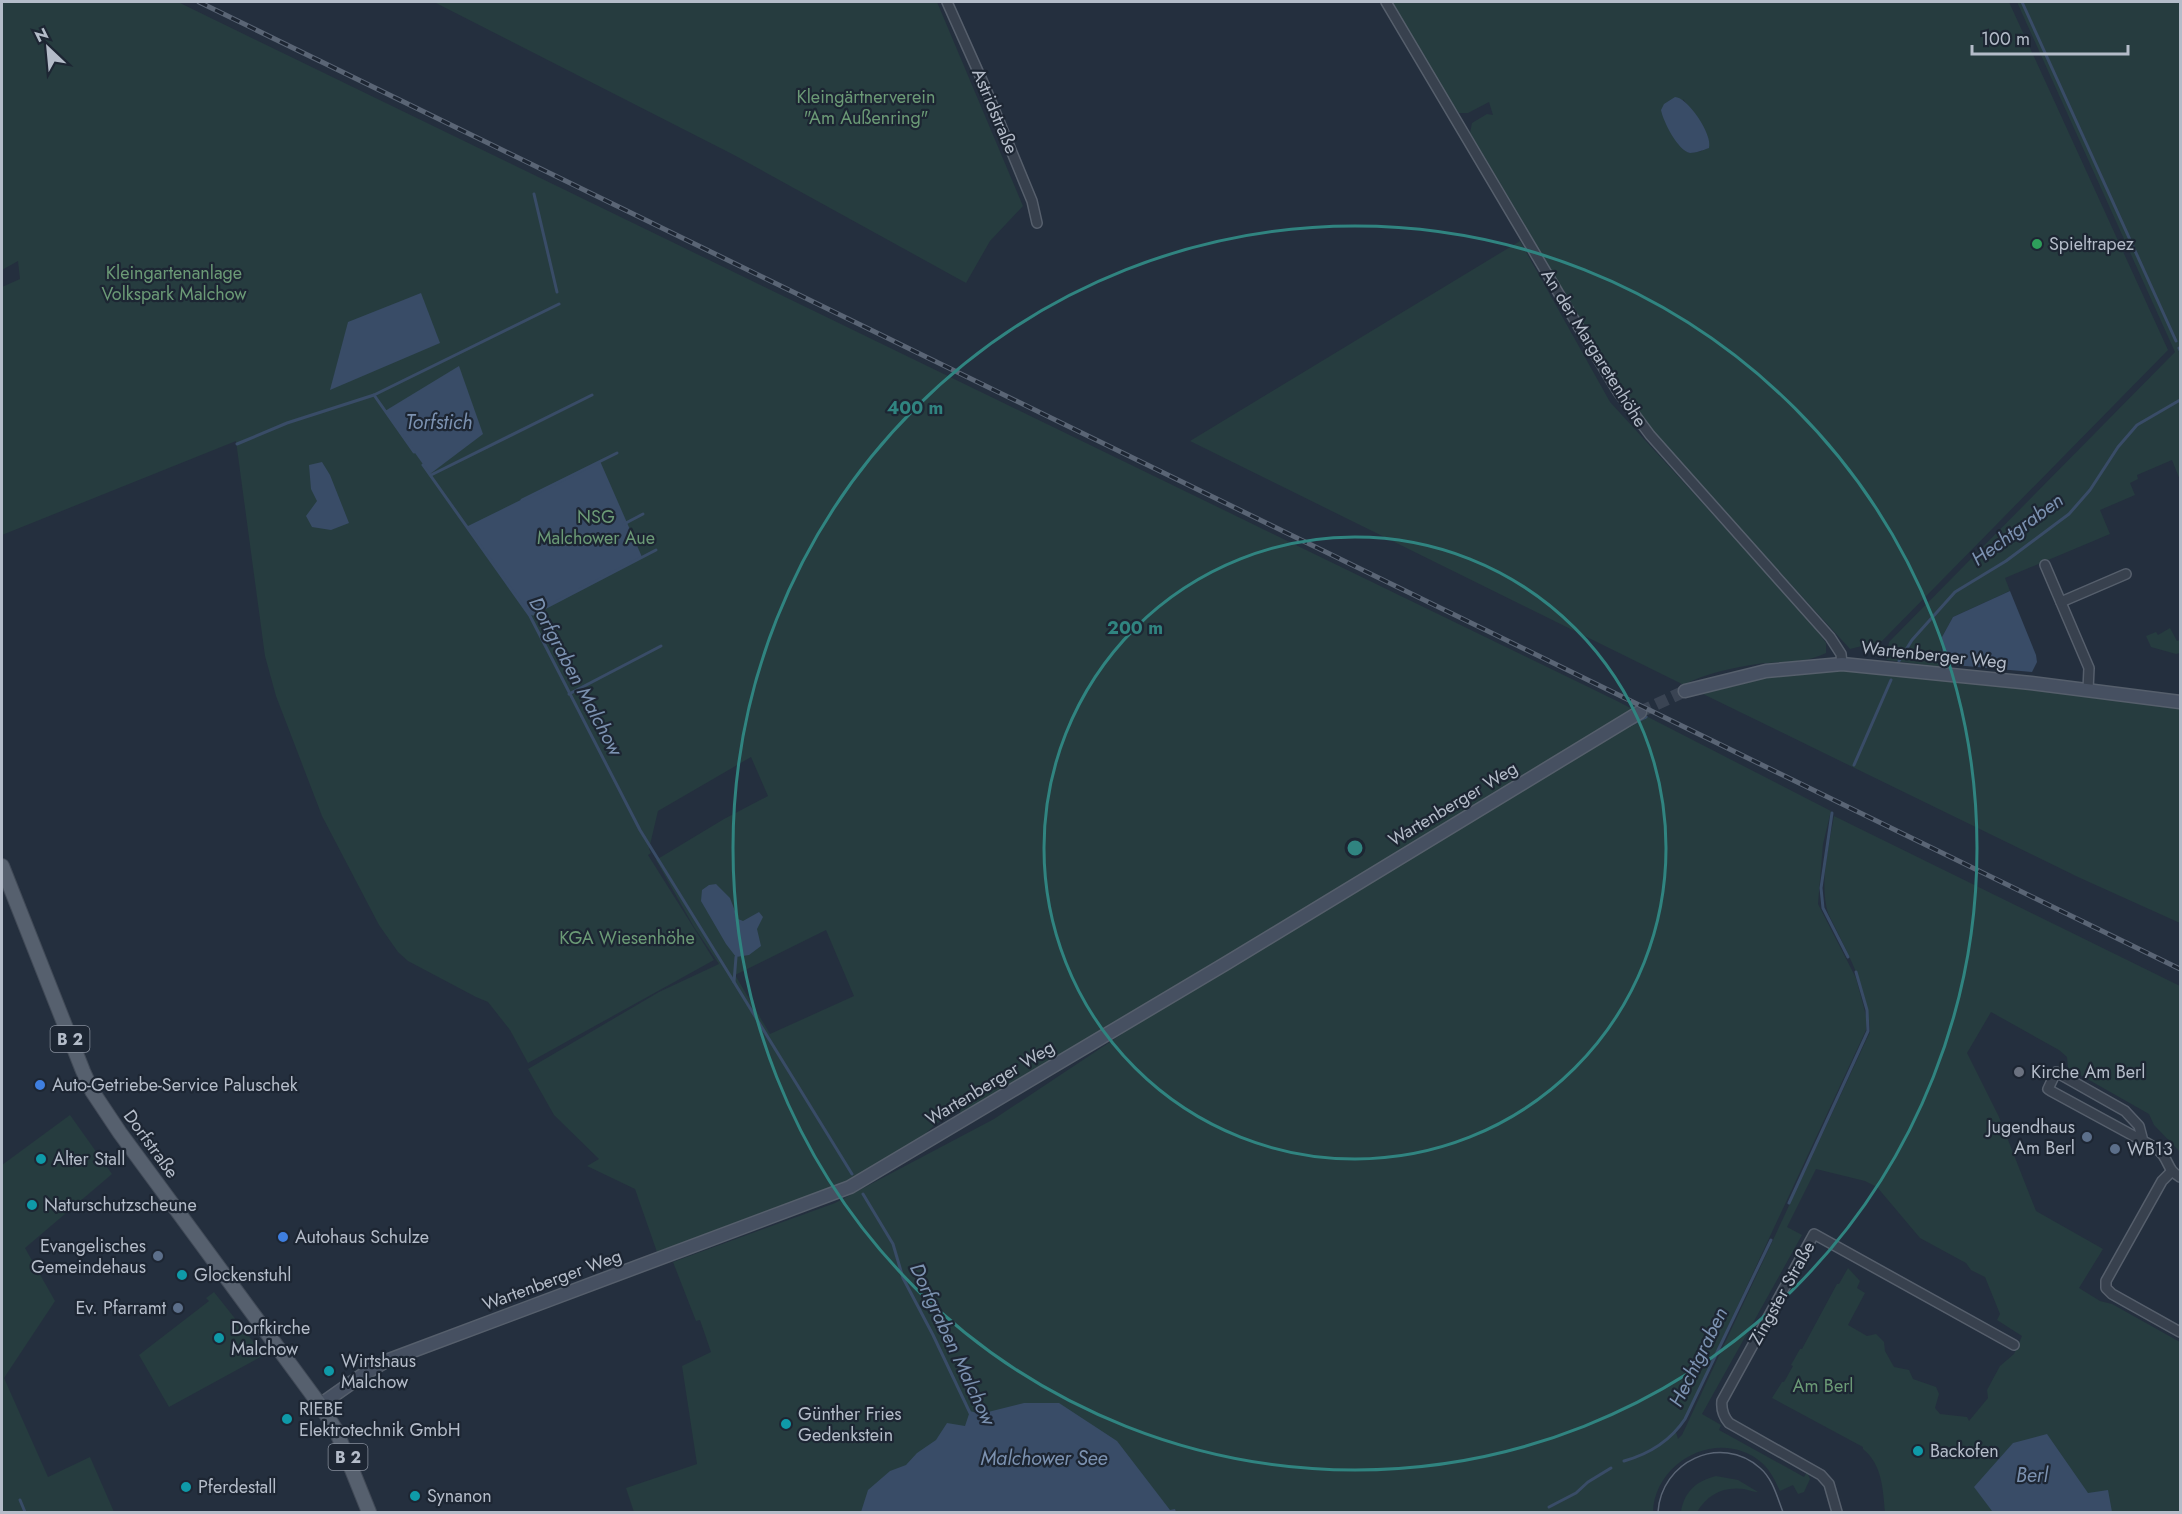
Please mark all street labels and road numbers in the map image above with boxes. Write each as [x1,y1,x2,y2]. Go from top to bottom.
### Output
street label: Astridstraße [965,64,1025,158]
street label: An der Margaretenhöhe [1535,264,1653,432]
street label: Wartenberger Weg [1860,634,2008,676]
street label: Wartenberger Weg [1384,755,1522,853]
road number: B 2 [50,1026,90,1052]
street label: Wartenberger Weg [921,1034,1059,1132]
street label: Dorfstraße [117,1104,185,1184]
street label: Zingster Straße [1743,1236,1821,1350]
street label: Wartenberger Weg [479,1243,625,1317]
road number: B 2 [328,1444,368,1470]

